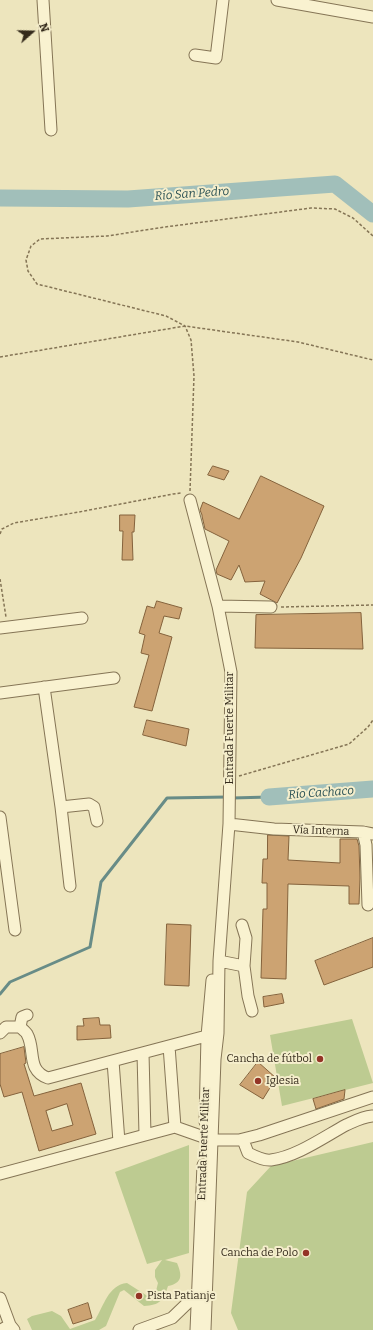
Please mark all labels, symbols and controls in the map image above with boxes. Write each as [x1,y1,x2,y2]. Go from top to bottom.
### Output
north arrow [12,12,52,52]
text: N [36,22,51,34]
water label: Río San Pedro [154,184,230,204]
street label: Entrada Fuerte Militar [223,672,237,784]
water label: Río Cachaco [288,784,354,802]
street label: Vía Interna [292,823,350,839]
place label: Cancha de fútbol [226,1052,312,1066]
marker: Cancha de fútbol [315,1054,325,1064]
place label: Iglesia [266,1074,299,1088]
marker: Iglesia [253,1076,263,1086]
street label: Entrada Fuerte Militar [195,1087,213,1201]
place label: Cancha de Polo [221,1246,298,1260]
marker: Cancha de Polo [301,1248,311,1258]
place label: Pista Patianje [147,1289,215,1303]
marker: Pista Patianje [134,1291,144,1301]

